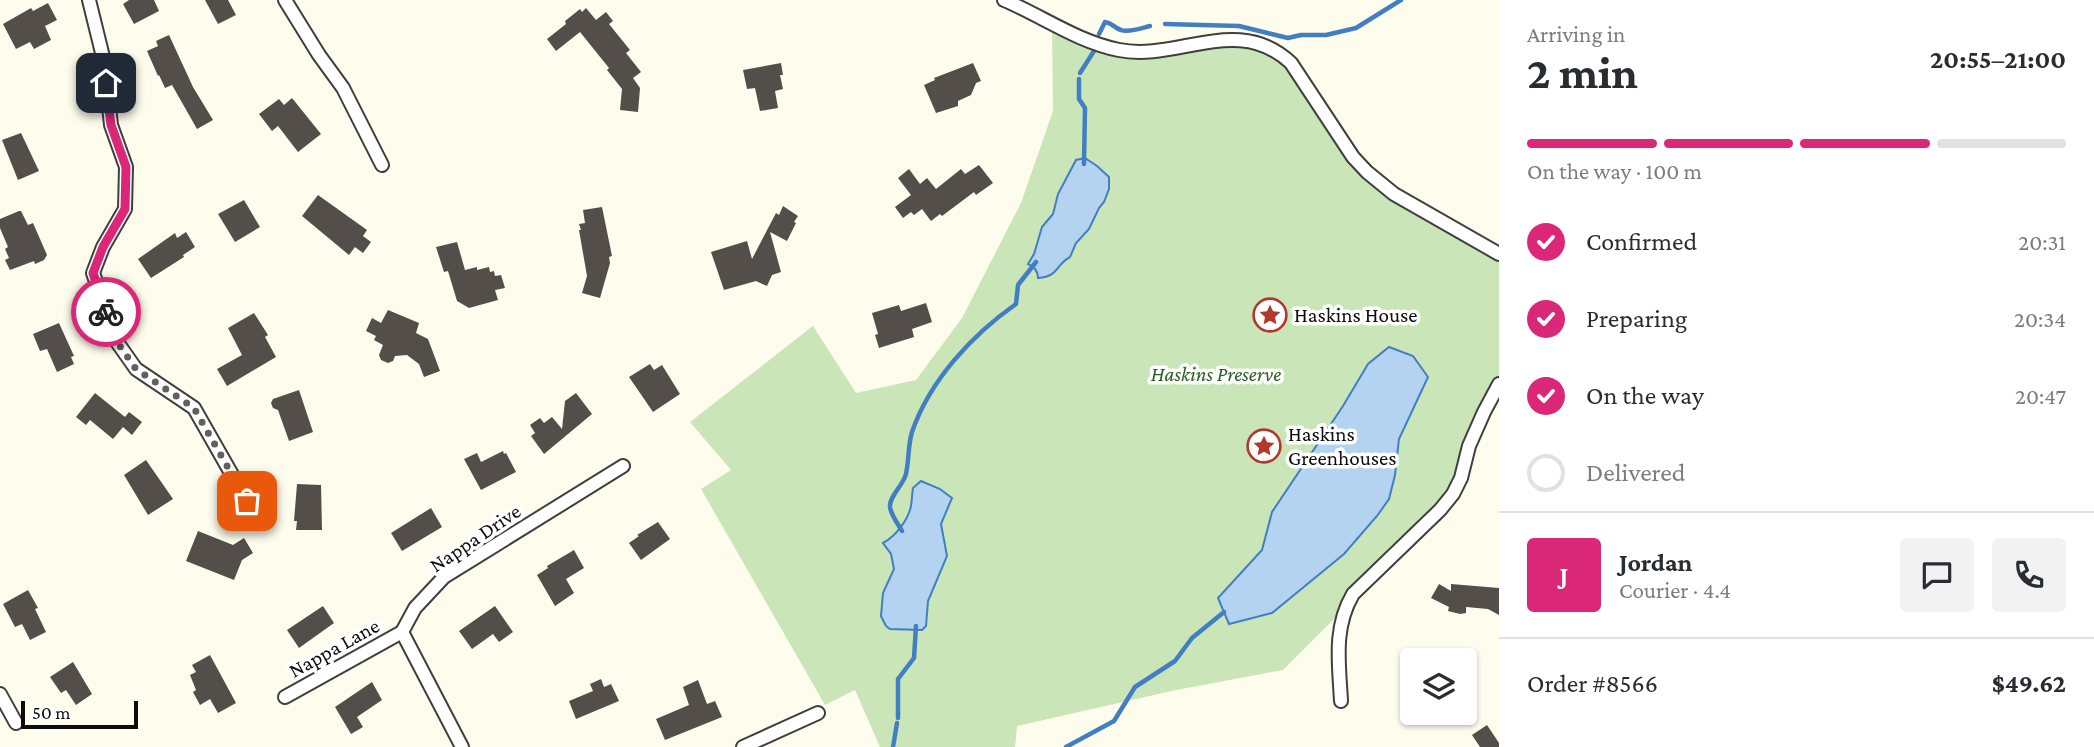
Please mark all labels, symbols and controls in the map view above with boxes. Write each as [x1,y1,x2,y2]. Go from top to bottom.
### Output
text: Arriving in [1527,21,1625,47]
text: 20:55–21:00 [1930,45,2066,74]
text: 2 min [1527,47,1638,98]
pin [76,53,136,113]
icon: home [87,64,125,102]
text: On the way · 100 m [1527,158,1702,184]
icon: check [1527,223,1565,261]
text: Confirmed [1586,227,1697,256]
text: 20:31 [2018,229,2066,255]
courier [71,277,141,347]
icon: bike [87,293,125,331]
place icon: Haskins House [1251,296,1289,334]
icon: check [1527,300,1565,338]
place label: Haskins House [1294,303,1418,327]
text: Preparing [1586,304,1687,333]
text: 20:34 [2014,306,2066,332]
park label: Haskins Preserve [1151,362,1281,386]
icon: check [1527,377,1565,415]
text: On the way [1586,381,1704,410]
text: 20:47 [2015,383,2066,409]
place label: Haskins Greenhouses [1288,422,1397,470]
place icon: Haskins Greenhouses [1245,427,1283,465]
text: Delivered [1586,458,1685,487]
pin [217,471,277,531]
icon: bag [228,482,266,520]
street label: Nappa Drive [425,499,525,577]
button: chat [1900,538,1974,612]
button: phone [1992,538,2066,612]
text: Jordan [1619,548,1693,577]
text: J [1560,561,1568,590]
text: Courier · 4.4 [1619,577,1731,603]
street label: Nappa Lane [285,613,383,683]
map controls [1400,648,1477,725]
button: layers [1400,648,1477,725]
text: Order #8566 [1527,669,1658,698]
text: $49.62 [1992,669,2066,698]
scale bar [21,698,138,730]
text: 50 m [32,702,71,723]

